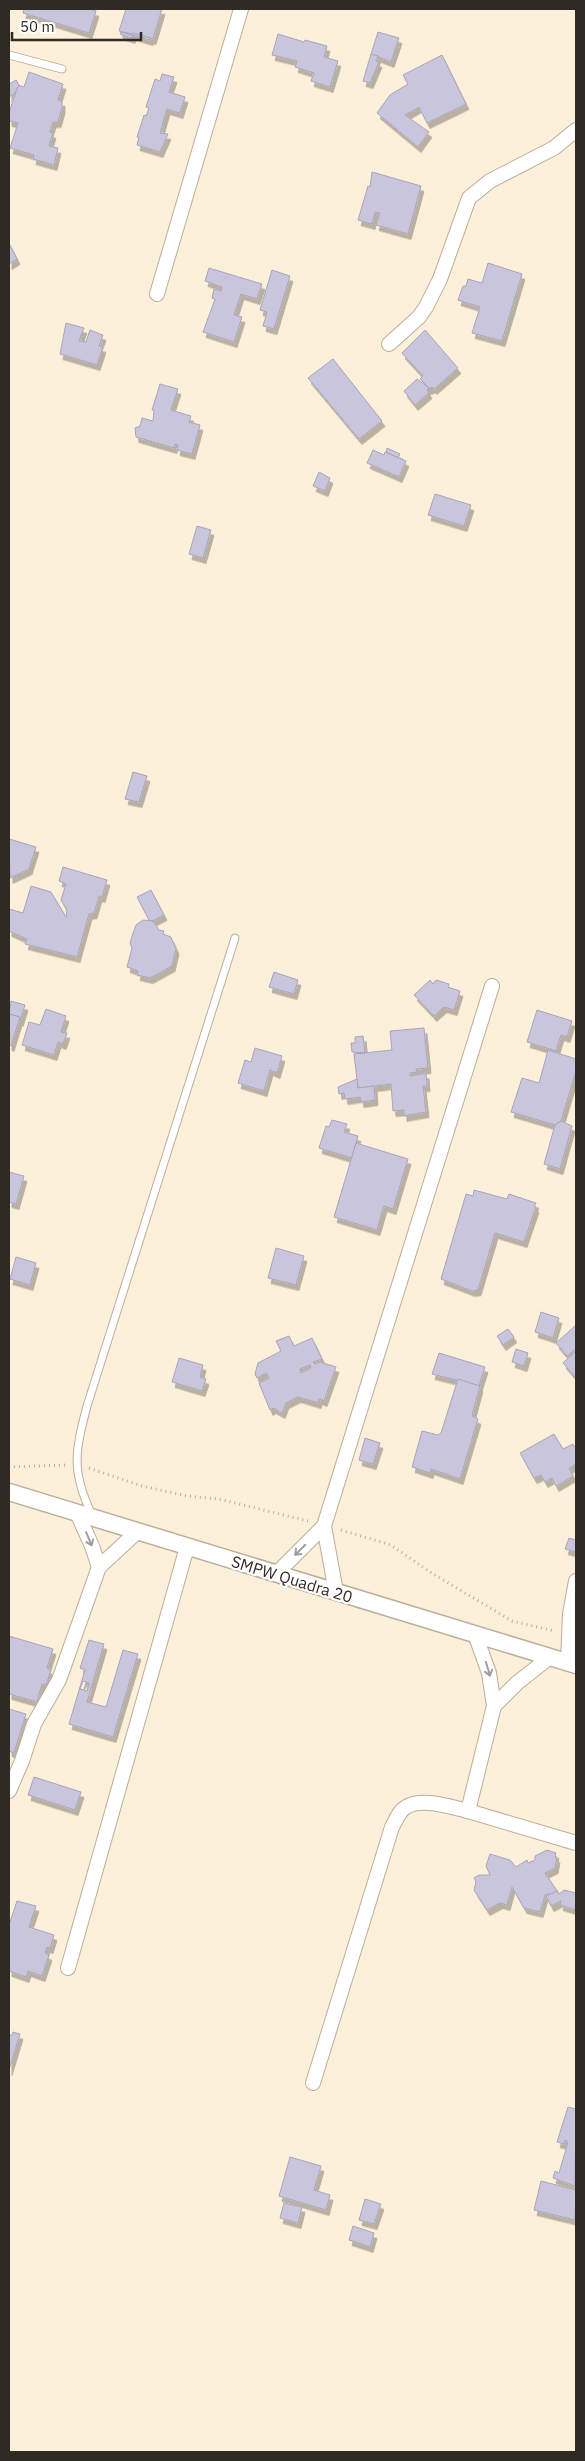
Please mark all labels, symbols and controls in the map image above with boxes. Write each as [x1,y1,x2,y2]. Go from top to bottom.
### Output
scale bar [12,10,141,42]
text: 50 m [20,17,55,36]
one-way arrow [85,1531,95,1546]
one-way arrow [294,1543,306,1556]
street label: SMPW Quadra 20 [229,1551,355,1607]
one-way arrow [483,1661,493,1677]

